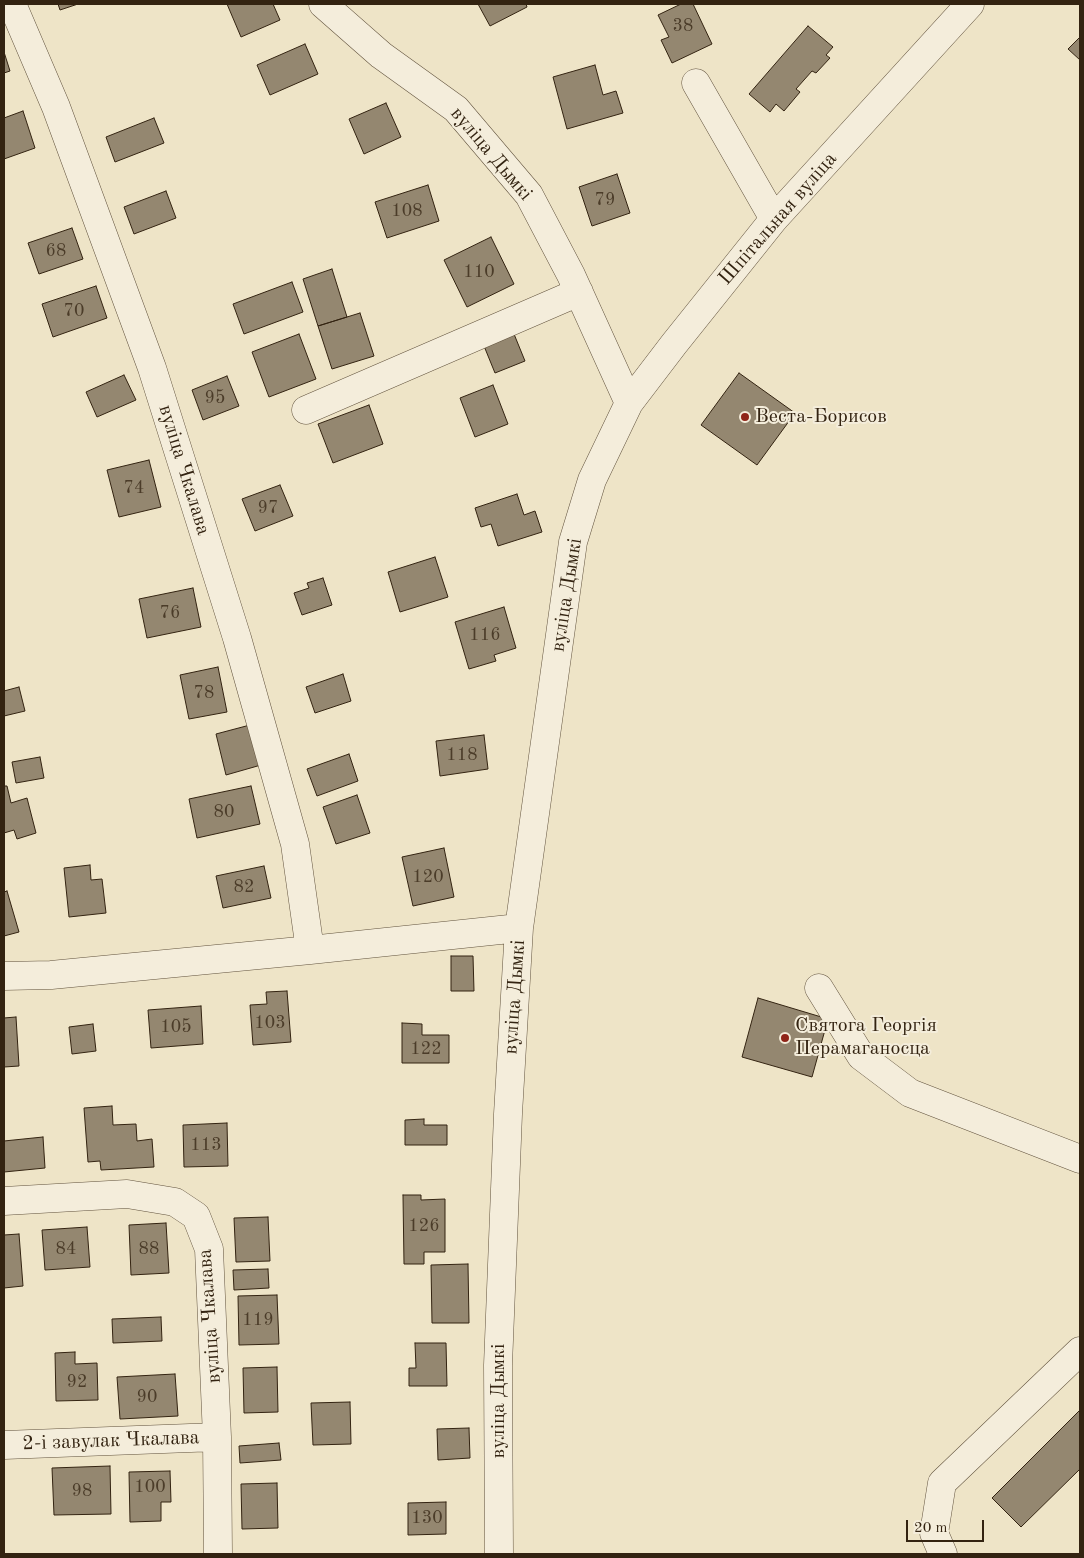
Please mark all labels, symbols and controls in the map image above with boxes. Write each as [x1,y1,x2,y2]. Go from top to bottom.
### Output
house number: 38 [673,15,693,37]
street label: вуліца Дымкі [445,102,537,206]
street label: Шпітальная вуліца [714,148,842,290]
house number: 79 [595,189,615,211]
house number: 108 [391,200,423,222]
house number: 68 [46,240,66,262]
house number: 110 [463,261,495,283]
house number: 70 [64,300,84,322]
house number: 95 [205,387,225,409]
street label: вуліца Чкалава [153,402,215,538]
place label: Веста-Борисов [755,405,887,429]
marker: Веста-Борисов [739,411,751,423]
house number: 74 [124,477,144,499]
house number: 97 [258,497,278,519]
street label: вуліца Дымкі [546,536,588,654]
house number: 76 [160,602,180,624]
house number: 116 [469,624,501,646]
house number: 78 [194,682,214,704]
house number: 118 [446,744,478,766]
house number: 80 [214,801,234,823]
house number: 120 [412,866,444,888]
house number: 82 [234,876,254,898]
street label: вуліца Дымкі [499,939,531,1055]
house number: 103 [254,1012,286,1034]
place label: Святога Георгія Перамаганосца [795,1014,937,1061]
house number: 105 [160,1016,192,1038]
marker: Святога Георгія Перамаганосца [779,1032,791,1044]
house number: 122 [410,1038,442,1060]
house number: 113 [190,1134,222,1156]
house number: 126 [408,1215,440,1237]
house number: 84 [56,1238,76,1260]
house number: 88 [139,1238,159,1260]
street label: вуліца Чкалава [193,1248,227,1384]
house number: 119 [242,1309,274,1331]
street label: вуліца Дымкі [487,1344,511,1458]
house number: 92 [67,1371,87,1393]
house number: 90 [137,1386,157,1408]
street label: 2-і завулак Чкалава [22,1426,200,1456]
house number: 100 [134,1476,166,1498]
house number: 98 [72,1480,92,1502]
house number: 130 [411,1507,443,1529]
scale bar [909,1510,986,1542]
text: 20 m [914,1521,948,1536]

